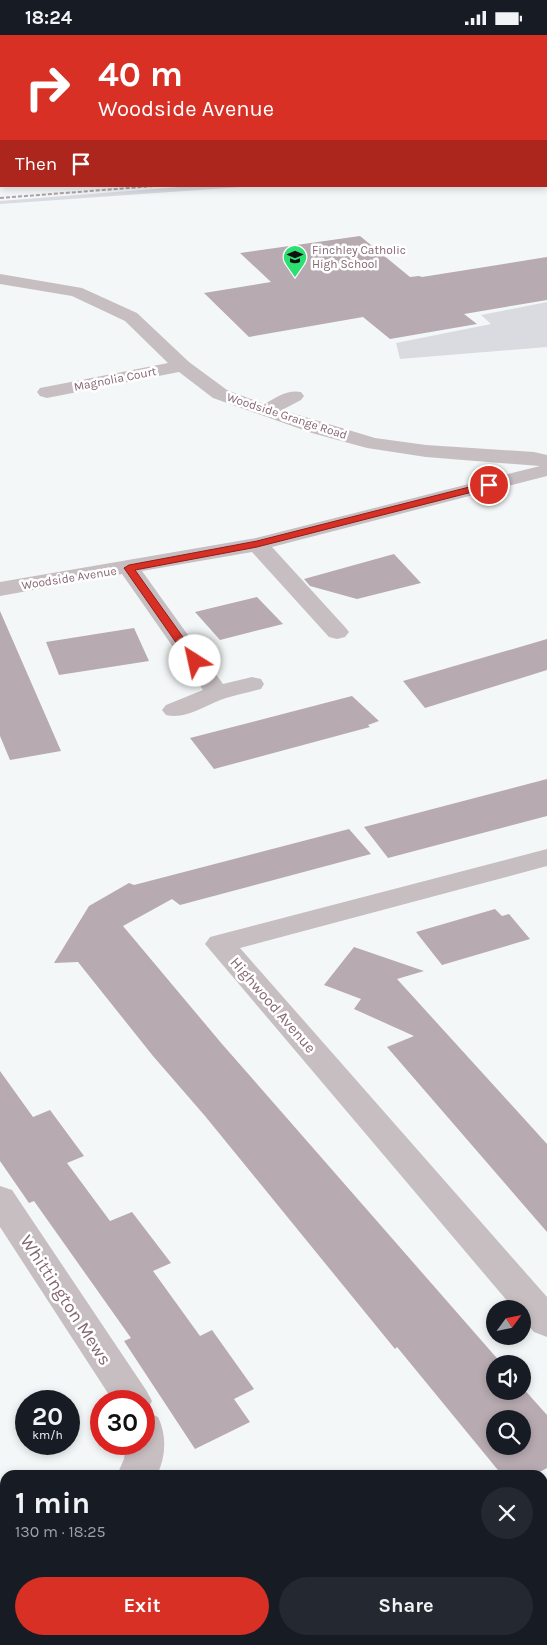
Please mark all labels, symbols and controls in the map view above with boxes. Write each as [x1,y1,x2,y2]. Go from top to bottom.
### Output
text: 18:24 [25,7,72,29]
text: 40 m [98,54,183,95]
icon: right [15,55,80,120]
text: Woodside Avenue [98,96,274,122]
icon: arrive [67,150,95,178]
text: Then [15,153,57,175]
place label: Finchley Catholic High School [312,243,406,271]
school or university icon: Finchley Catholic High School [282,244,308,278]
street label: Magnolia Court [73,364,158,394]
street label: Woodside Grange Road [225,390,349,442]
pin [468,464,510,506]
icon: arrive [475,471,503,499]
street label: Woodside Avenue [20,564,118,592]
position arrow [168,634,220,686]
street label: Highwood Avenue [226,953,320,1057]
street label: Whittington Mews [16,1231,116,1369]
north arrow [486,1300,531,1345]
map controls [486,1300,531,1455]
button: sound [486,1355,531,1400]
speed limit sign: 30 [90,1390,155,1455]
text: 20 [32,1402,63,1431]
button: search [486,1410,531,1455]
text: km/h [32,1428,63,1442]
text: 1 min [15,1485,90,1521]
button: close [481,1487,533,1539]
text: 130 m · 18:25 [15,1522,106,1541]
button: Exit [15,1577,269,1635]
button: Share [279,1577,533,1635]

